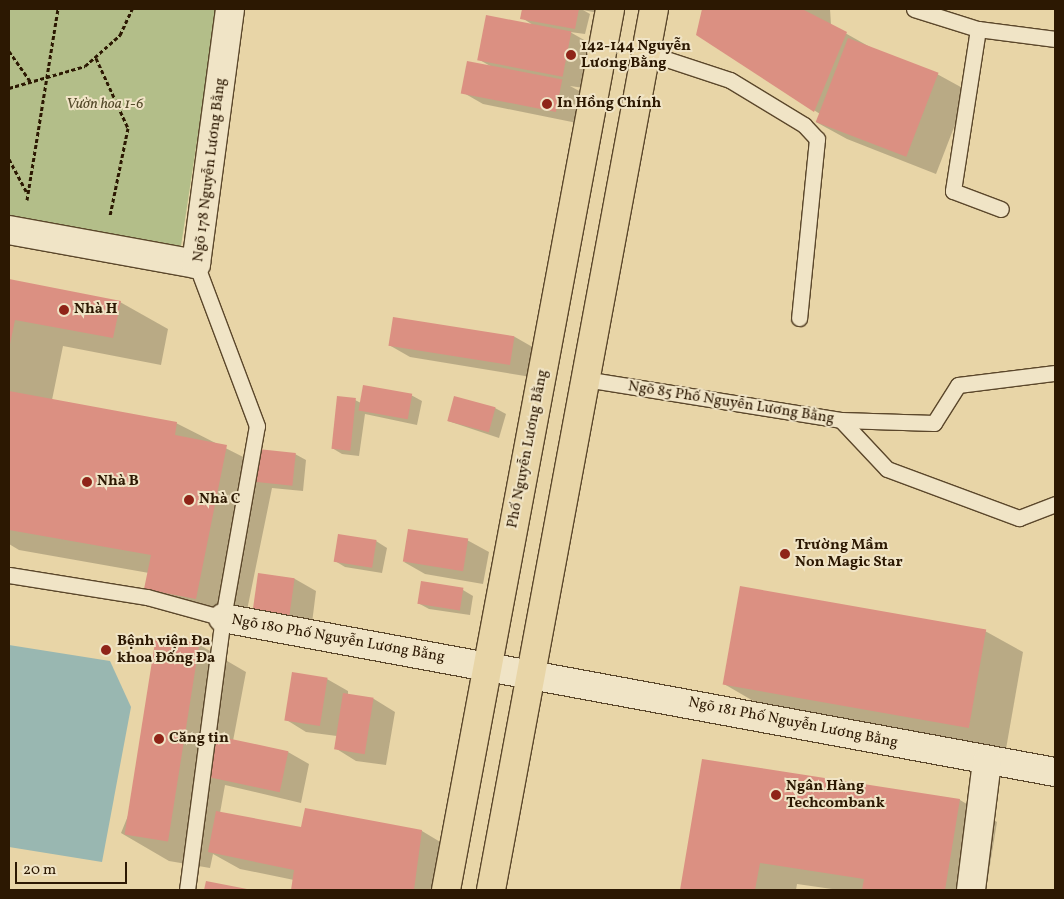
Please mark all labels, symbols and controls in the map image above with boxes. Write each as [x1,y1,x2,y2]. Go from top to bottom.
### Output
place label: 142-144 Nguyễn Lương Bằng [581,37,691,72]
marker: 142-144 Nguyễn Lương Bằng [565,49,577,61]
street label: Ngõ 178 Nguyễn Lương Bằng [190,77,230,263]
place label: In Hồng Chính [557,95,661,113]
park label: Vườn hoa 1-6 [66,96,144,114]
marker: In Hồng Chính [541,98,553,110]
place label: Nhà H [74,301,118,319]
marker: Nhà H [58,304,70,316]
street label: Phố Nguyễn Lương Bằng [504,368,552,530]
street label: Ngõ 85 Phố Nguyễn Lương Bằng [627,378,835,428]
place label: Nhà B [97,473,139,491]
marker: Nhà B [81,476,93,488]
place label: Nhà C [199,491,241,509]
marker: Nhà C [183,494,195,506]
place label: Trường Mầm Non Magic Star [795,536,903,571]
marker: Trường Mầm Non Magic Star [779,548,791,560]
street label: Ngõ 180 Phố Nguyễn Lương Bằng [230,611,446,667]
place label: Bệnh viện Đa khoa Đống Đa [117,632,215,667]
marker: Bệnh viện Đa khoa Đống Đa [99,643,113,657]
street label: Ngõ 181 Phố Nguyễn Lương Bằng [687,694,899,752]
place label: Căng tin [169,730,229,748]
marker: Căng tin [153,733,165,745]
place label: Ngân Hàng Techcombank [786,777,885,812]
marker: Ngân Hàng Techcombank [770,789,782,801]
scale bar [18,852,130,884]
text: 20 m [23,860,56,881]

